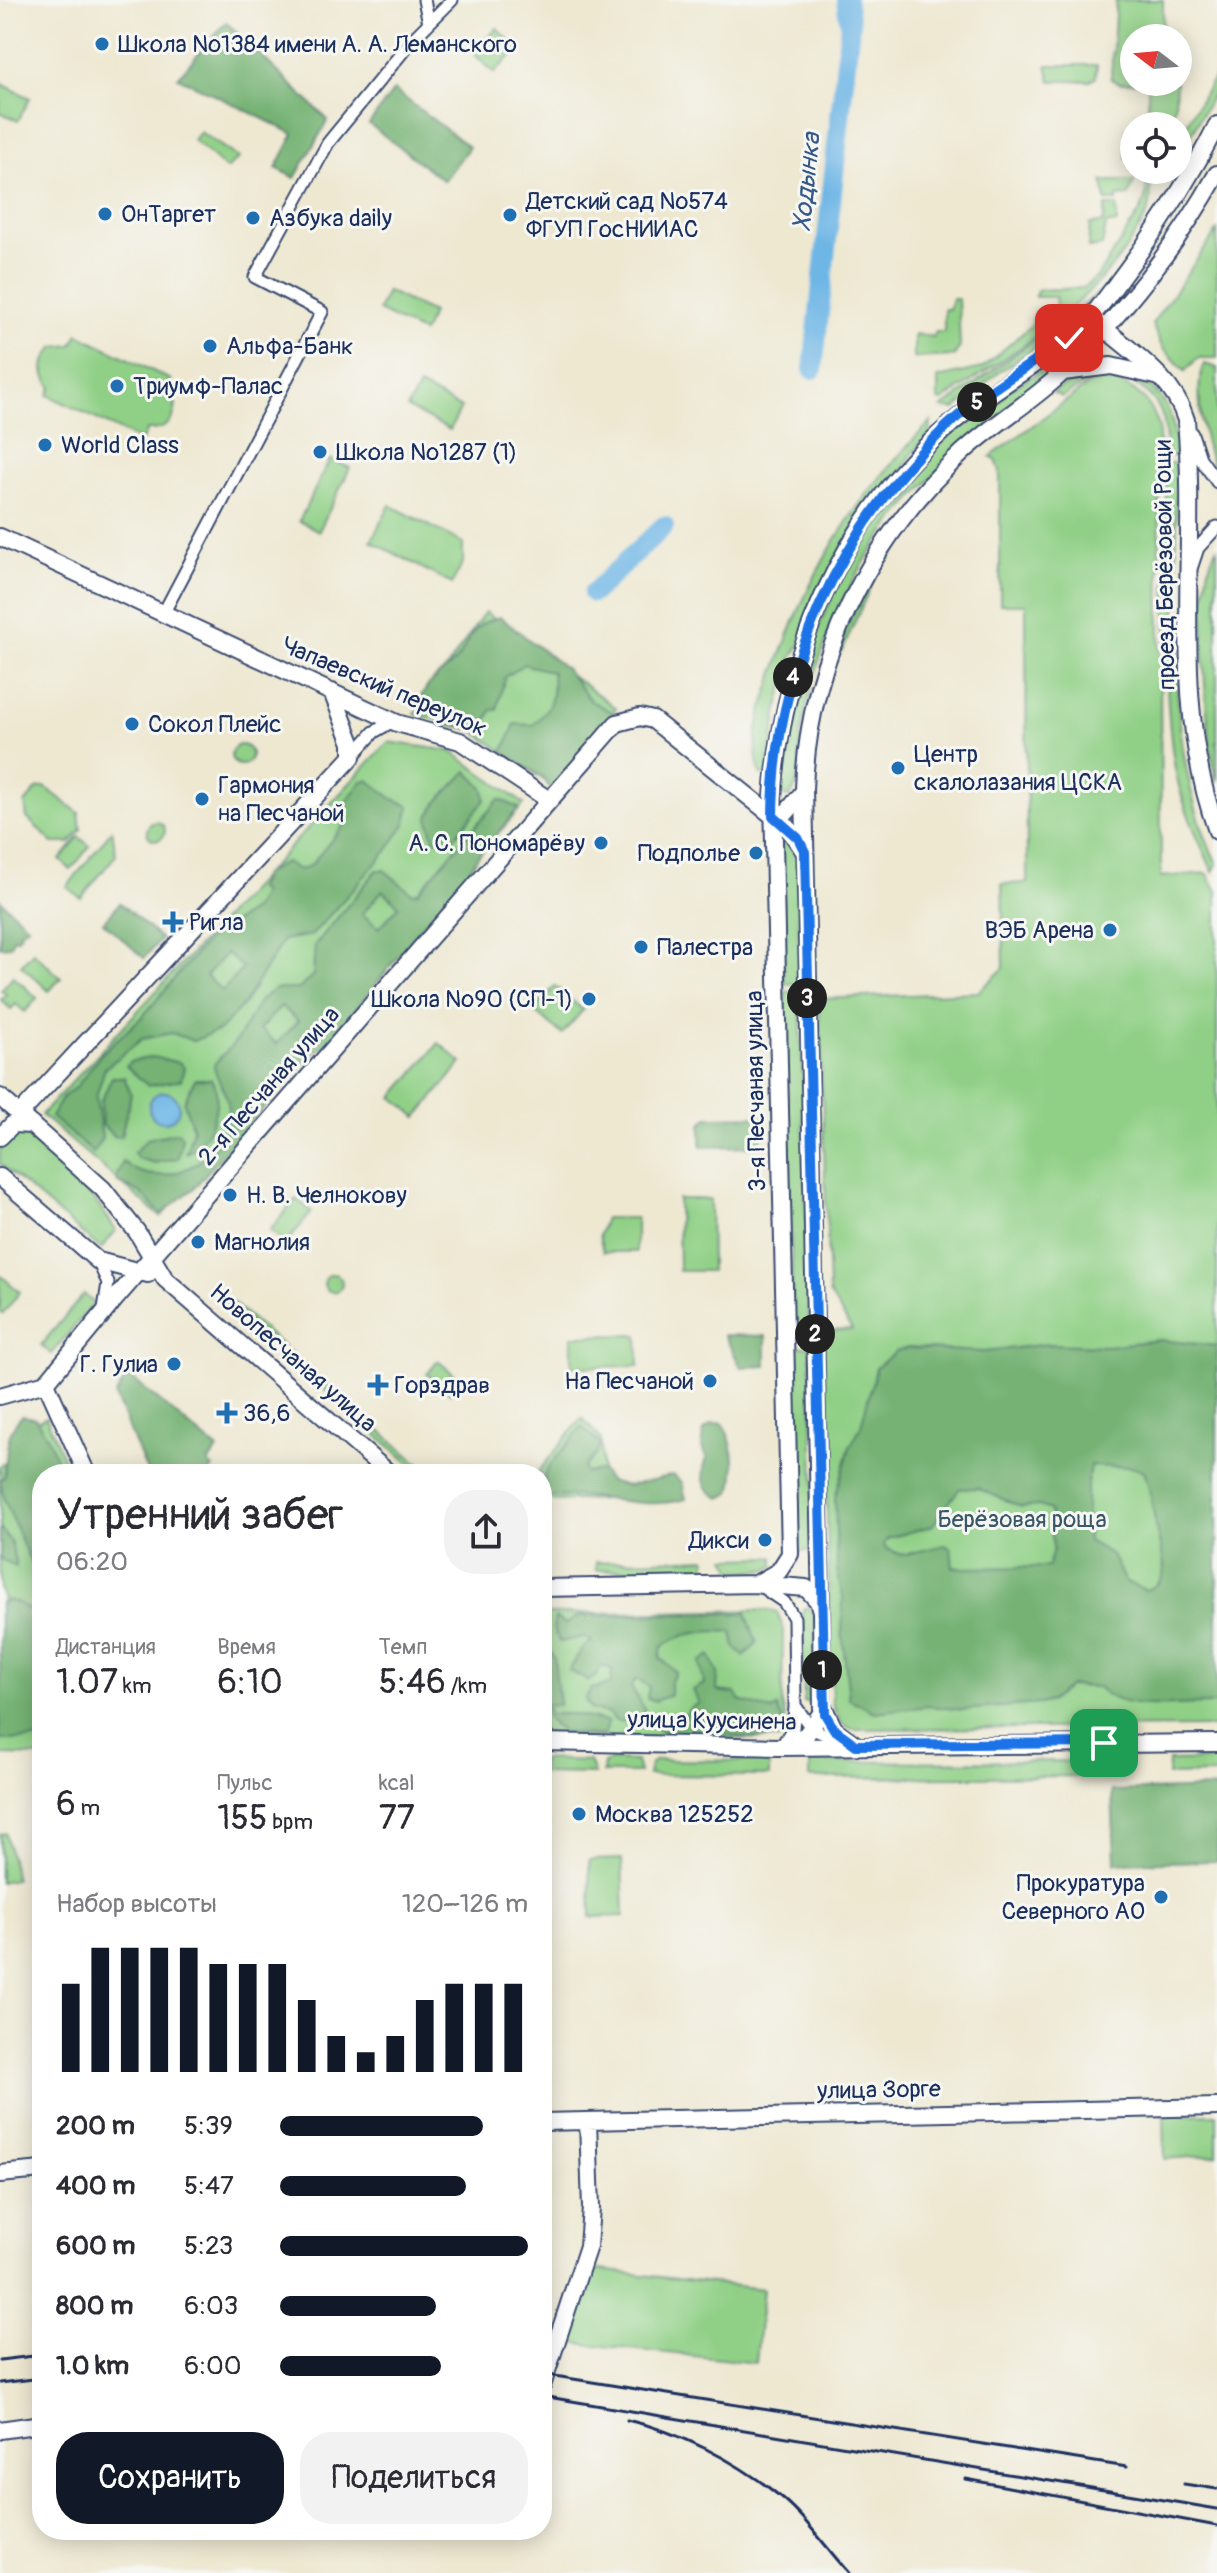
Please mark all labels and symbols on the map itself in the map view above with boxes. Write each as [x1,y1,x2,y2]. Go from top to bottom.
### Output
north arrow [1120,24,1192,96]
place label: Школа №1384 имени А. А. Леманского [118,30,517,59]
marker: Школа №1384 имени А. А. Леманского [93,35,111,53]
water label: Ходынка [786,129,828,233]
place label: Детский сад №574 ФГУП ГосНИИАС [525,187,728,244]
place label: ОнТаргет [121,200,216,229]
place label: Азбука daily [269,204,392,233]
marker: ОнТаргет [96,205,114,223]
marker: Детский сад №574 ФГУП ГосНИИАС [501,206,519,224]
marker: Азбука daily [244,209,262,227]
pin [1035,304,1103,372]
place label: Альфа-Банк [226,332,354,361]
marker: Альфа-Банк [201,337,219,355]
place label: Триумф-Палас [133,372,283,401]
marker: Триумф-Палас [108,377,126,395]
pin: 5 [957,382,997,422]
place label: World Class [61,431,179,460]
marker: World Class [36,436,54,454]
place label: Школа №1287 (1) [336,438,517,467]
street label: проезд Берёзовой Рощи [1148,439,1182,691]
marker: Школа №1287 (1) [311,443,329,461]
street label: Чапаевский переулок [277,631,491,743]
pin: 4 [773,657,813,697]
place label: Сокол Плейс [148,710,281,739]
marker: Сокол Плейс [123,715,141,733]
place label: Центр скалолазания ЦСКА [914,740,1122,797]
marker: Центр скалолазания ЦСКА [889,759,907,777]
place label: Гармония на Песчаной [218,771,344,828]
marker: Гармония на Песчаной [193,790,211,808]
place label: А. С. Пономарёву [408,829,585,858]
marker: А. С. Пономарёву [592,834,610,852]
place label: Подполье [638,839,740,868]
marker: Подполье [747,844,765,862]
place label: Ригла [189,908,244,937]
marker: Ригла [164,913,182,931]
place label: ВЭБ Арена [985,916,1094,945]
marker: ВЭБ Арена [1101,921,1119,939]
place label: Палестра [657,933,753,962]
marker: Палестра [632,938,650,956]
pin: 3 [787,978,827,1018]
place label: Школа №90 (СП-1) [371,985,573,1014]
marker: Школа №90 (СП-1) [580,990,598,1008]
street label: 3-я Песчаная улица [740,990,772,1192]
street label: 2-я Песчаная улица [192,1001,346,1171]
place label: Н. В. Челнокову [246,1181,407,1210]
marker: Н. В. Челнокову [221,1186,239,1204]
place label: Магнолия [214,1228,310,1257]
marker: Магнолия [189,1233,207,1251]
street label: Новопесчаная улица [204,1278,382,1438]
pin: 2 [795,1314,835,1354]
place label: Г. Гулиа [80,1350,158,1379]
marker: Г. Гулиа [165,1355,183,1373]
place label: На Песчаной [564,1367,694,1396]
place label: Горздрав [394,1371,490,1400]
marker: На Песчаной [701,1372,719,1390]
marker: Горздрав [369,1376,387,1394]
place label: 36,6 [243,1399,290,1428]
marker: 36,6 [218,1404,236,1422]
park label: Берёзовая роща [937,1505,1107,1534]
place label: Дикси [688,1526,749,1555]
marker: Дикси [756,1531,774,1549]
pin: 1 [802,1650,842,1690]
street label: улица Куусинена [626,1705,797,1737]
pin [1070,1709,1138,1777]
place label: Москва 125252 [595,1800,754,1829]
marker: Москва 125252 [570,1805,588,1823]
place label: Прокуратура Северного АО [1001,1869,1145,1926]
marker: Прокуратура Северного АО [1152,1888,1170,1906]
street label: улица Зорге [816,2074,941,2106]

